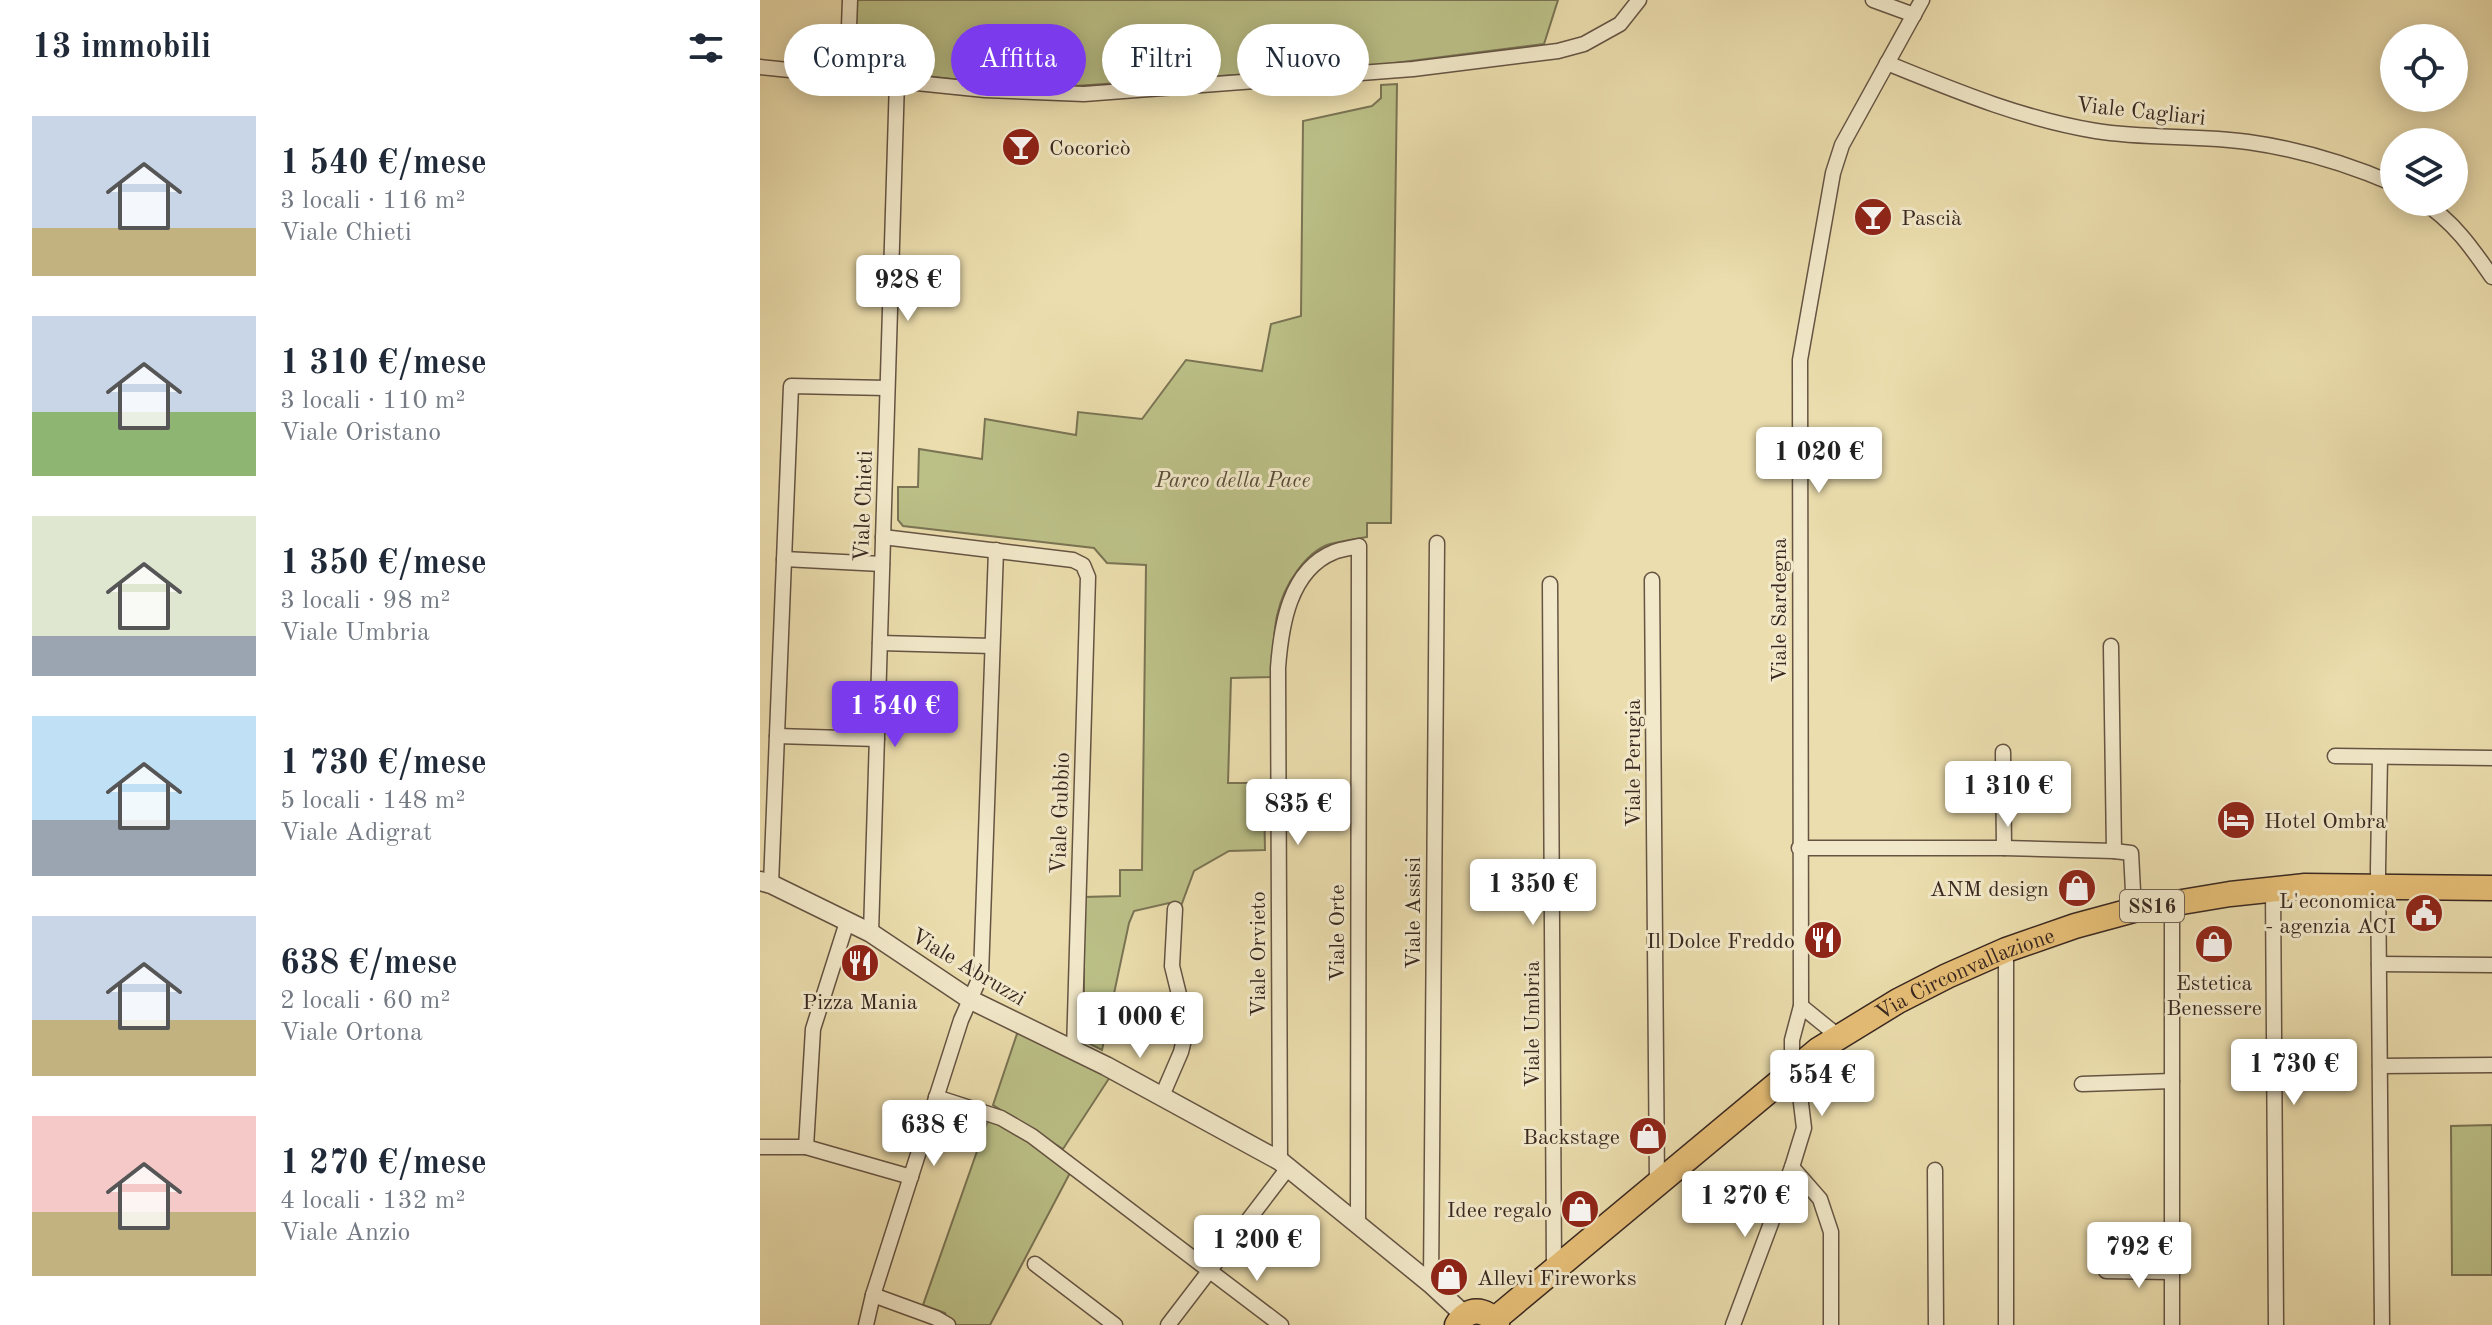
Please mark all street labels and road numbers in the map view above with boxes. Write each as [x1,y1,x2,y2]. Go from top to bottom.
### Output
street label: Viale Cagliari [2075,94,2207,130]
street label: Viale Chieti [851,450,877,562]
street label: Viale Sardegna [1769,537,1791,682]
street label: Viale Perugia [1623,699,1645,827]
street label: Viale Gubbio [1048,752,1074,874]
street label: Viale Assisi [1403,857,1425,969]
street label: Viale Orte [1327,884,1349,982]
road number: SS16 [2120,890,2184,922]
street label: Viale Orvieto [1248,891,1270,1017]
street label: Viale Abruzzi [907,925,1029,1010]
street label: Via Circonvallazione [1872,925,2058,1025]
street label: Viale Umbria [1522,960,1544,1087]

